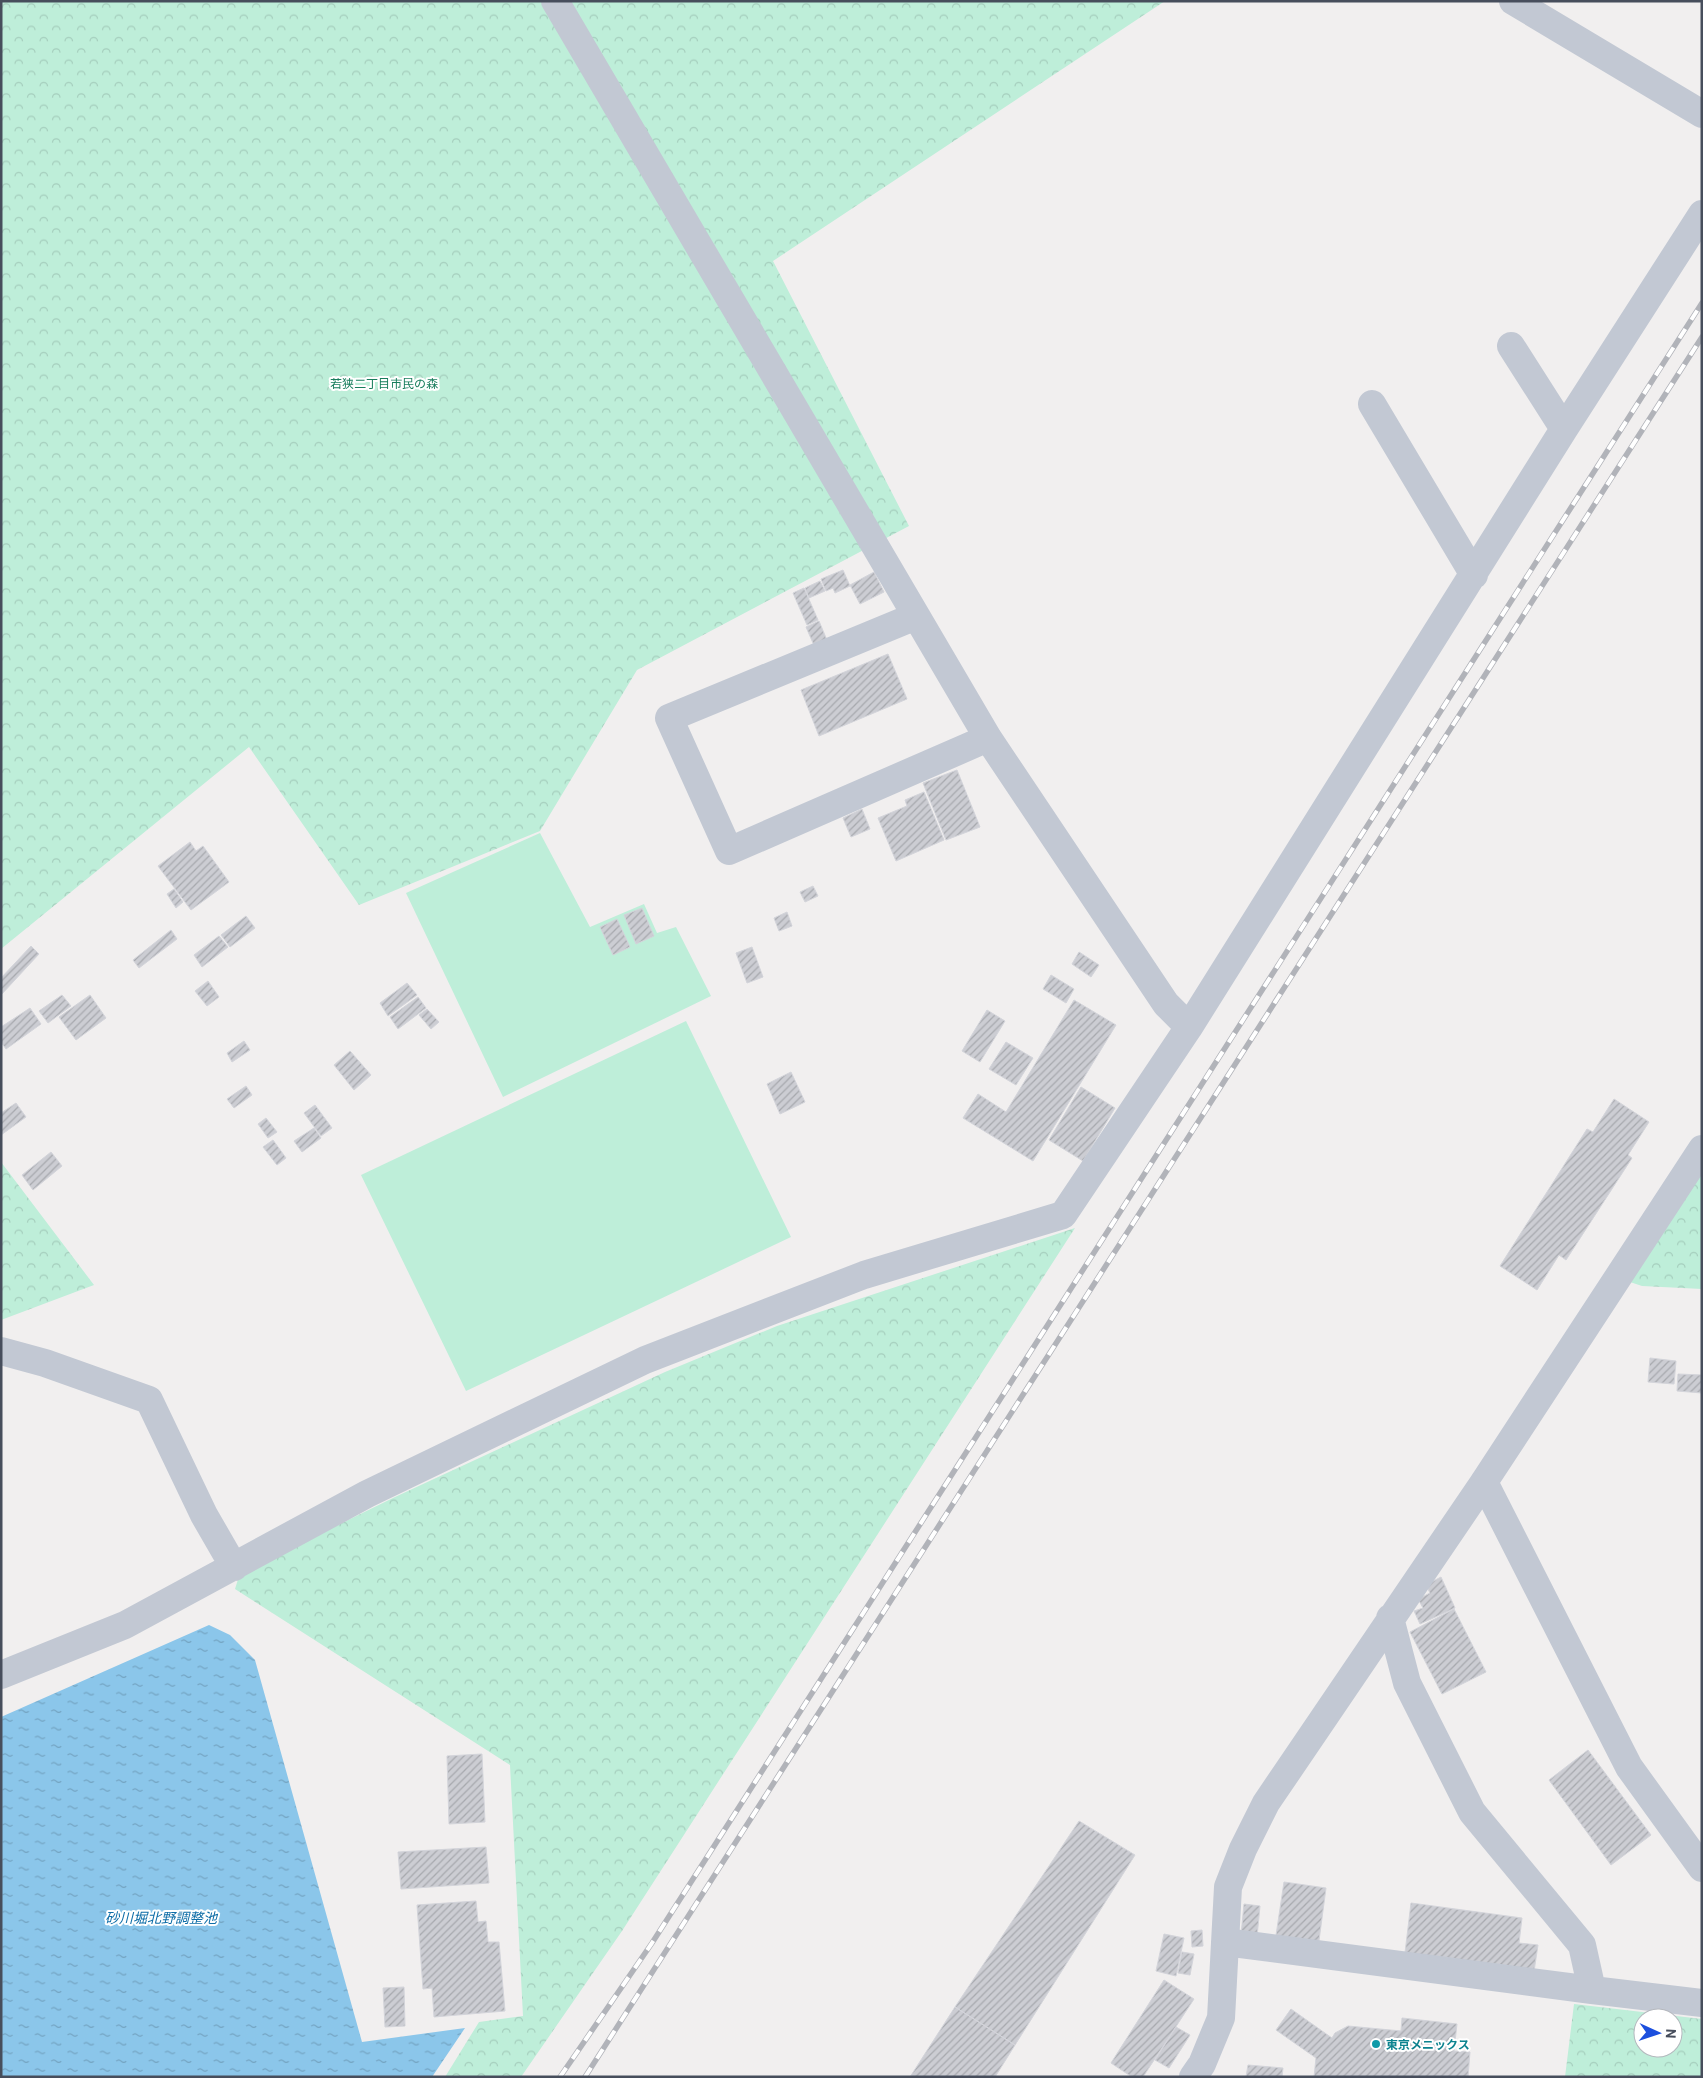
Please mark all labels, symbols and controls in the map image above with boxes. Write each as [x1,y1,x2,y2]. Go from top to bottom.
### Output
park label: 若狭二丁目市民の森 [330,376,438,390]
water label: 砂川堀北野調整池 [105,1909,219,1926]
north arrow [1633,2008,1683,2058]
text: N [1663,2029,1680,2039]
place label: 東京メニックス [1386,2037,1470,2051]
marker: 東京メニックス [1370,2038,1382,2050]

